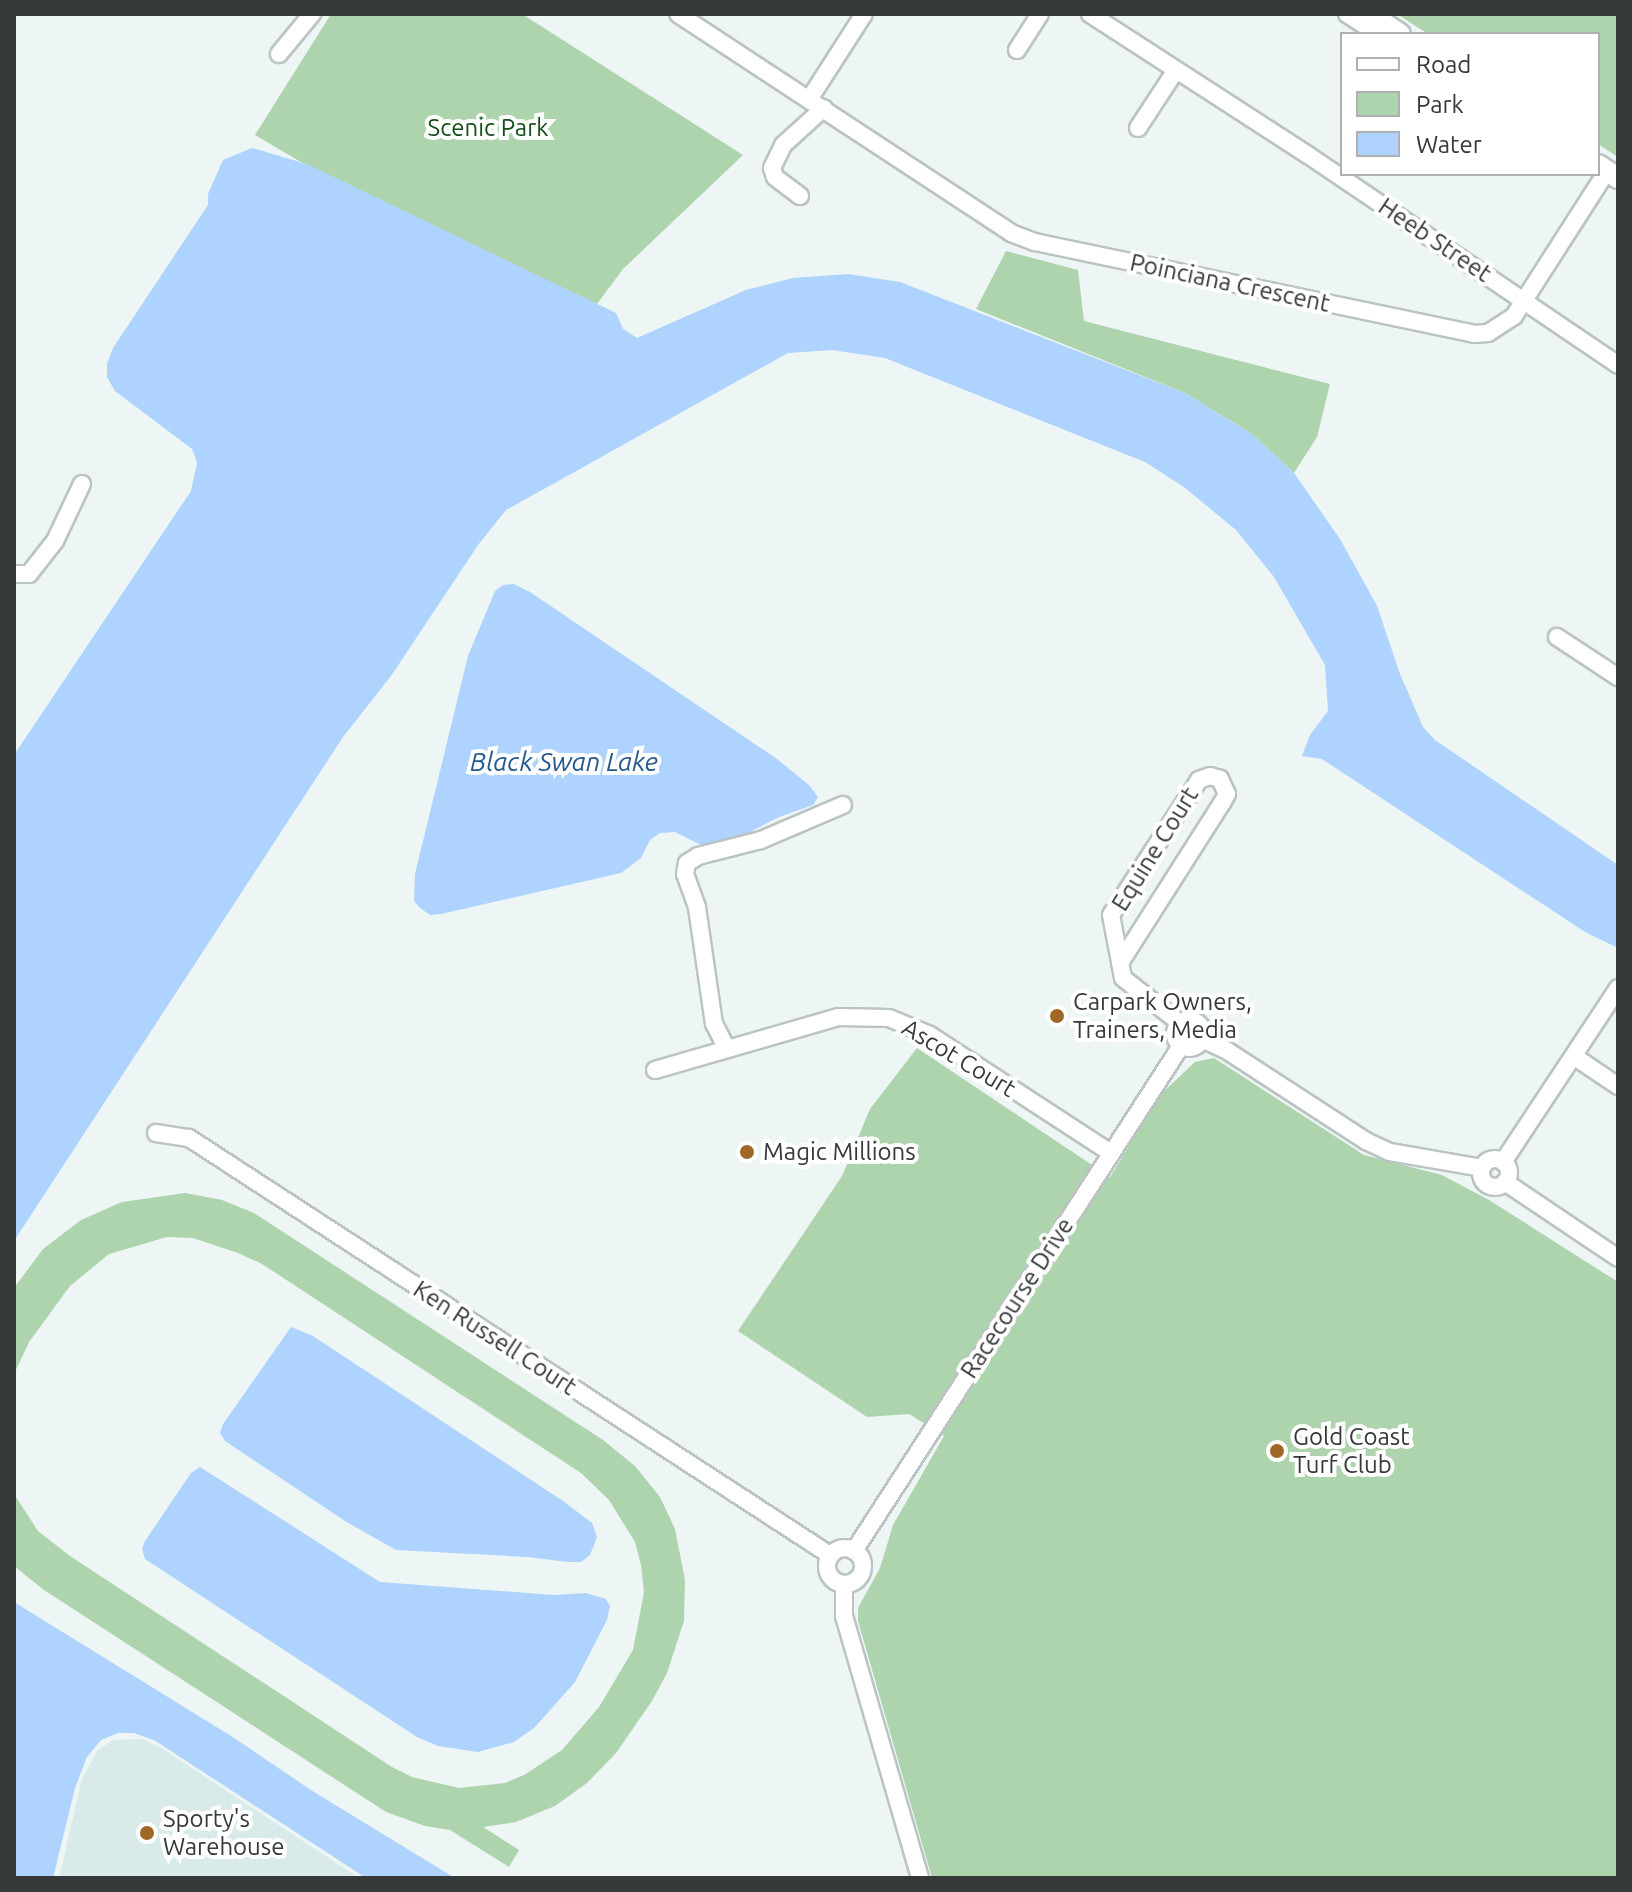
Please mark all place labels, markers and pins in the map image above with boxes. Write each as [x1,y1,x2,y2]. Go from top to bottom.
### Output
place label: Carpark Owners, Trainers, Media [1073,988,1252,1044]
marker: Carpark Owners, Trainers, Media [1048,1007,1066,1025]
place label: Magic Millions [763,1138,916,1166]
marker: Magic Millions [738,1143,756,1161]
place label: Gold Coast Turf Club [1293,1423,1410,1479]
marker: Gold Coast Turf Club [1268,1442,1286,1460]
place label: Sporty's Warehouse [163,1805,284,1861]
marker: Sporty's Warehouse [138,1824,156,1842]

